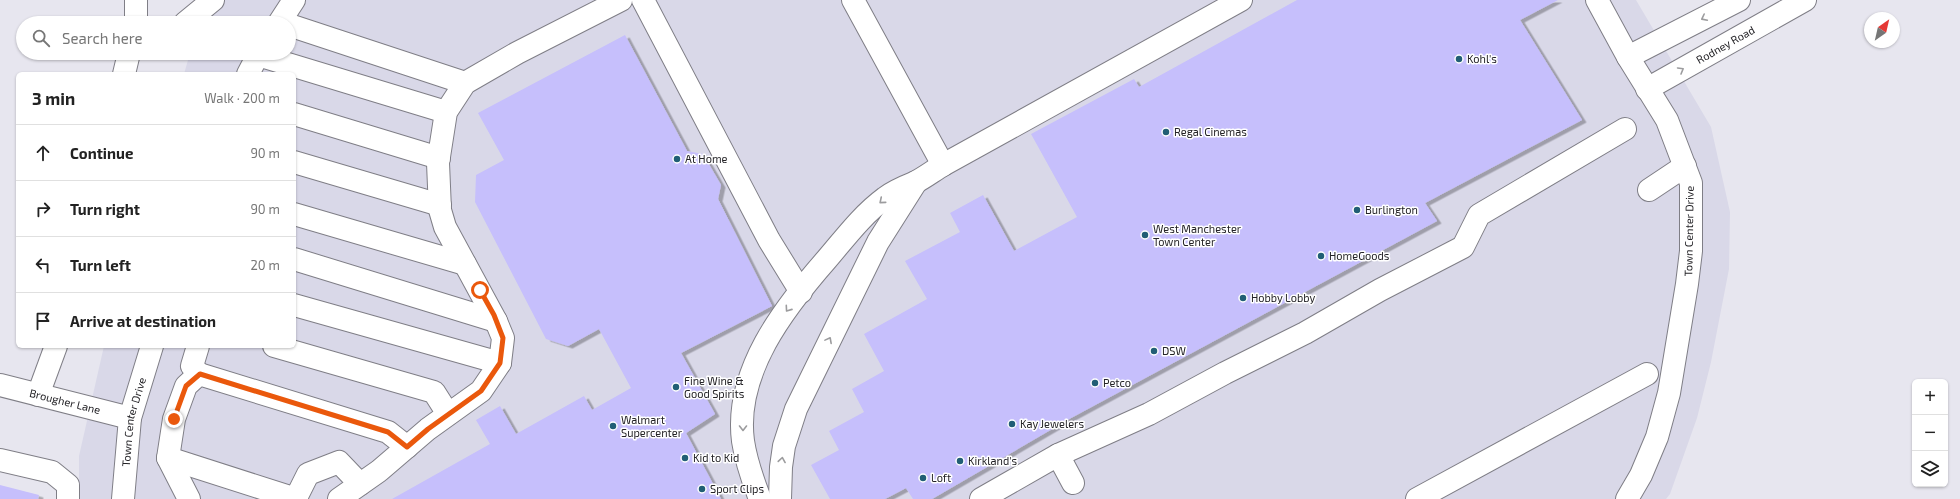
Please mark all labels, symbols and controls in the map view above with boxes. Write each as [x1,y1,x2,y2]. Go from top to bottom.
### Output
north arrow [1864,12,1900,48]
one-way arrow [1701,13,1708,21]
search box [16,16,296,60]
street label: Rodney Road [1694,23,1757,66]
icon: search [30,27,52,49]
text: Search here [62,29,143,47]
place label: Kohl's [1467,52,1497,65]
marker: Kohl's [1454,54,1464,64]
one-way arrow [1677,68,1684,75]
text: 3 min [32,88,75,108]
text: Walk · 200 m [204,90,280,106]
place label: Regal Cinemas [1174,125,1247,138]
marker: Regal Cinemas [1161,127,1171,137]
icon: ahead [32,142,54,164]
text: Continue [70,144,133,162]
text: 90 m [250,145,280,161]
place label: At Home [685,152,728,165]
marker: At Home [672,154,682,164]
street label: Town Center Drive [1681,185,1696,276]
one-way arrow [879,196,887,203]
icon: right [32,198,54,220]
text: Turn right [70,200,140,218]
text: 90 m [250,201,280,217]
place label: Burlington [1365,203,1418,216]
marker: Burlington [1352,205,1362,215]
place label: West Manchester Town Center [1153,222,1242,248]
marker: West Manchester Town Center [1140,230,1150,240]
place label: HomeGoods [1329,249,1390,262]
marker: HomeGoods [1316,251,1326,261]
icon: left [32,254,54,276]
text: Turn left [70,256,131,274]
text: 20 m [251,257,280,273]
route start [471,281,489,299]
place label: Hobby Lobby [1251,291,1315,304]
marker: Hobby Lobby [1238,293,1248,303]
one-way arrow [786,305,793,312]
icon: arrive [32,310,54,332]
text: Arrive at destination [70,312,216,330]
one-way arrow [824,337,832,344]
place label: DSW [1162,344,1186,357]
marker: DSW [1149,346,1159,356]
place label: Fine Wine & Good Spirits [684,374,745,400]
street label: Town Center Drive [119,376,148,467]
place label: Petco [1103,376,1131,389]
marker: Petco [1090,378,1100,388]
map controls [1912,379,1948,487]
button: + [1912,379,1948,415]
marker: Fine Wine & Good Spirits [671,382,681,392]
street label: Brougher Lane [28,386,102,416]
route end [165,410,183,428]
place label: Walmart Supercenter [621,413,683,439]
button: − [1912,415,1948,451]
place label: Kay Jewelers [1020,417,1085,430]
marker: Kay Jewelers [1007,419,1017,429]
marker: Walmart Supercenter [608,421,618,431]
one-way arrow [739,425,747,431]
place label: Kid to Kid [693,451,739,464]
button: layers [1912,451,1948,487]
marker: Kid to Kid [680,453,690,463]
place label: Kirkland's [968,454,1018,467]
marker: Kirkland's [955,456,965,466]
one-way arrow [777,457,786,463]
place label: Loft [931,471,951,484]
marker: Loft [918,473,928,483]
place label: Sport Clips [710,482,764,495]
marker: Sport Clips [697,484,707,494]

